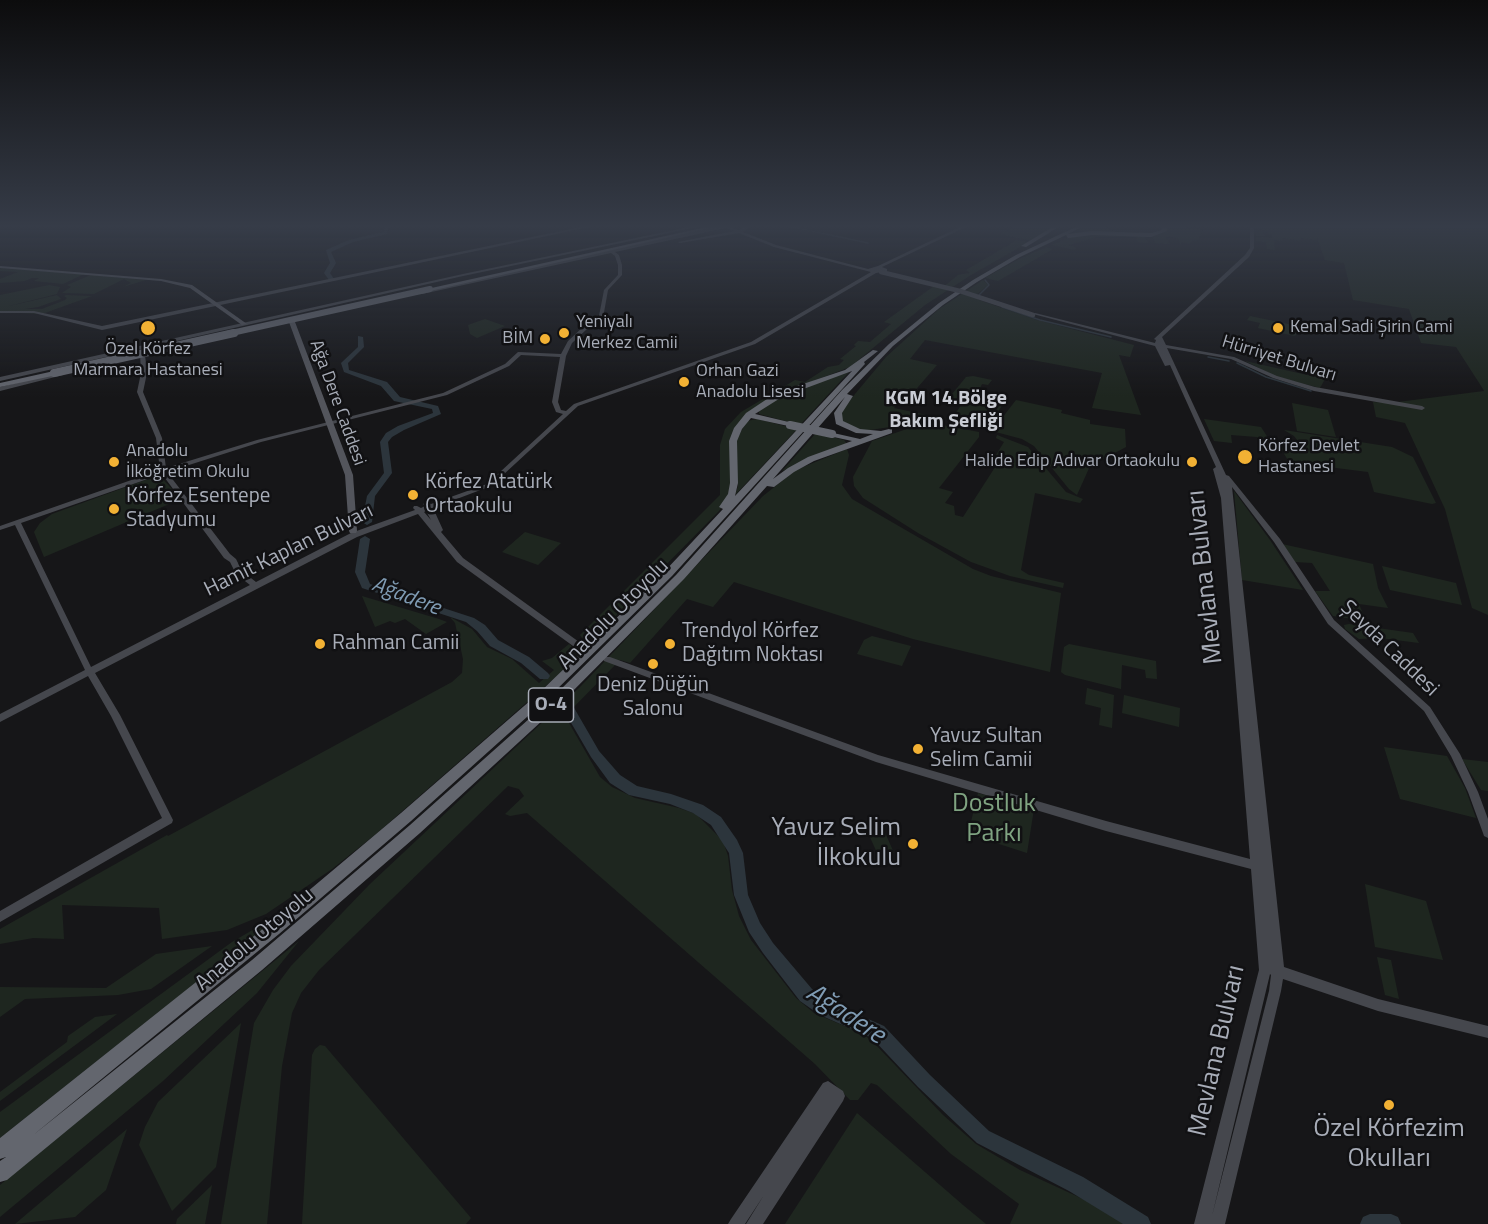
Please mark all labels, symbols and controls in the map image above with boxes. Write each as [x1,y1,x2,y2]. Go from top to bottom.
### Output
place label: Yeniyalı Merkez Camii [576,312,678,354]
place label: Kemal Sadi Şirin Cami [1290,317,1453,339]
marker: Özel Körfez Marmara Hastanesi [139,319,157,337]
marker: Kemal Sadi Şirin Cami [1271,321,1285,335]
marker: Yeniyalı Merkez Camii [557,326,571,340]
place label: BİM [502,328,533,350]
street label: Hürriyet Bulvarı [1219,331,1339,387]
marker: BİM [538,332,552,346]
street label: Ağa Dere Caddesi [304,337,370,469]
place label: Özel Körfez Marmara Hastanesi [73,339,223,382]
place label: Orhan Gazi Anadolu Lisesi [696,361,804,404]
marker: Orhan Gazi Anadolu Lisesi [677,375,691,389]
district label: KGM 14.Bölge Bakım Şefliği [885,387,1007,434]
place label: Körfez Devlet Hastanesi [1258,436,1359,478]
place label: Anadolu İlköğretim Okulu [126,441,250,484]
marker: Körfez Devlet Hastanesi [1236,448,1254,466]
place label: Halide Edip Adıvar Ortaokulu [965,451,1180,473]
marker: Anadolu İlköğretim Okulu [107,455,121,469]
marker: Halide Edip Adıvar Ortaokulu [1185,455,1199,469]
place label: Körfez Atatürk Ortaokulu [425,470,552,520]
place label: Körfez Esentepe Stadyumu [126,484,270,534]
marker: Körfez Atatürk Ortaokulu [406,488,420,502]
street label: Mevlana Bulvarı [1181,488,1231,666]
street label: Hamit Kaplan Bulvarı [200,499,378,603]
marker: Körfez Esentepe Stadyumu [107,502,121,516]
street label: Anadolu Otoyolu [553,554,675,676]
water label: Ağadere [368,572,444,622]
street label: Şeyda Caddesi [1335,596,1443,702]
place label: Trendyol Körfez Dağıtım Noktası [682,619,823,669]
place label: Rahman Camii [332,631,459,657]
marker: Rahman Camii [313,637,327,651]
marker: Trendyol Körfez Dağıtım Noktası [663,637,677,651]
marker: Deniz Düğün Salonu [646,657,660,671]
place label: Deniz Düğün Salonu [597,673,709,723]
road number: O-4 [528,688,574,722]
place label: Yavuz Sultan Selim Camii [930,724,1042,774]
marker: Yavuz Sultan Selim Camii [911,742,925,756]
park label: Dostluk Parkı [952,789,1036,850]
place label: Yavuz Selim İlkokulu [771,813,901,874]
marker: Yavuz Selim İlkokulu [906,837,920,851]
street label: Anadolu Otoyolu [191,883,319,997]
street label: Mevlana Bulvarı [1183,962,1253,1140]
water label: Ağadere [799,978,891,1052]
marker: Özel Körfezim Okulları [1382,1098,1396,1112]
place label: Özel Körfezim Okulları [1313,1114,1465,1176]

